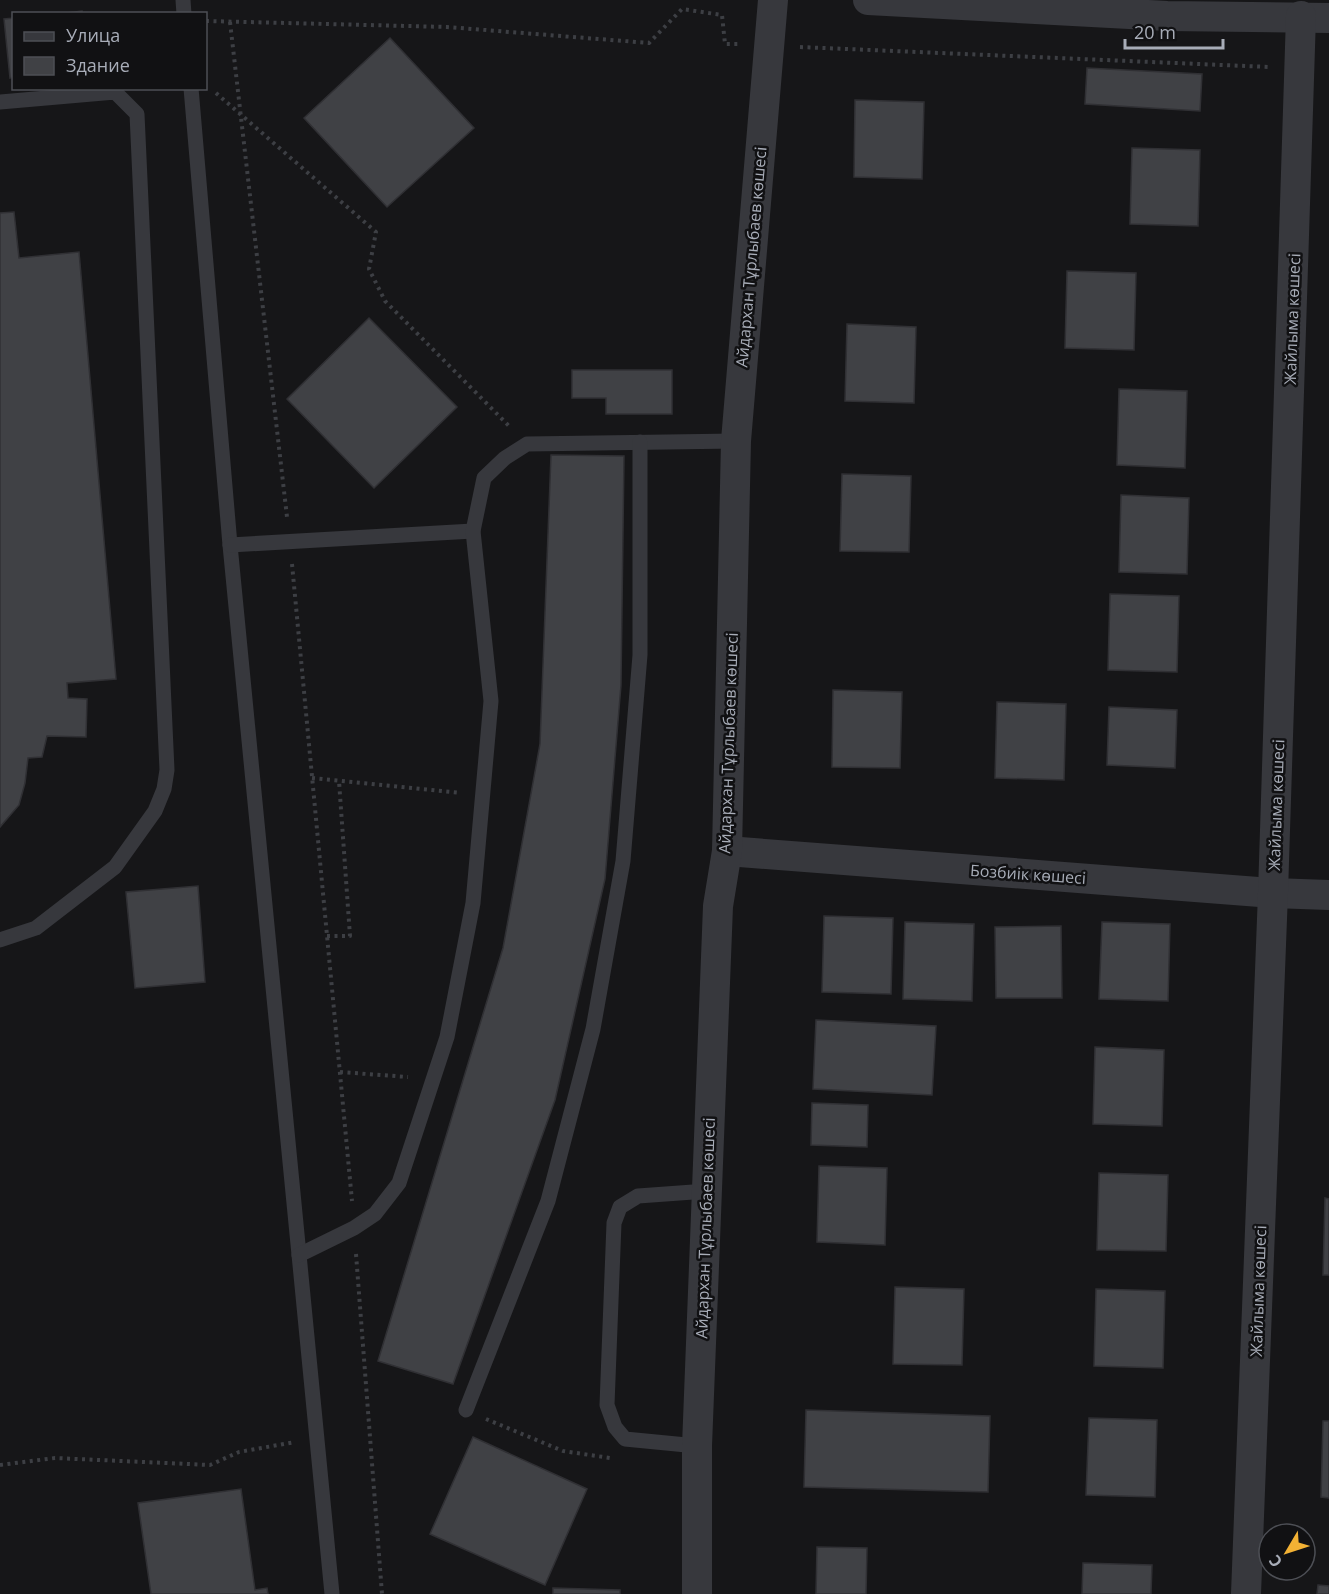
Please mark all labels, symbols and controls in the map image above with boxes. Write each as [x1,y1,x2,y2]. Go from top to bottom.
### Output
legend [12,12,207,90]
scale bar [1125,12,1222,50]
text: 20 m [1134,20,1176,44]
text: Улица [66,23,120,47]
text: Здание [66,53,130,77]
street label: Айдархан Тұрлыбаев көшесі [730,146,772,368]
street label: Жайлыма көшесі [1279,253,1305,385]
street label: Айдархан Тұрлыбаев көшесі [713,632,743,854]
street label: Жайлыма көшесі [1263,739,1289,871]
street label: Бозбиік көшесі [969,859,1087,889]
street label: Айдархан Тұрлыбаев көшесі [690,1117,720,1339]
street label: Жайлыма көшесі [1245,1225,1271,1357]
north arrow [1257,1522,1317,1582]
text: С [1264,1551,1287,1572]

